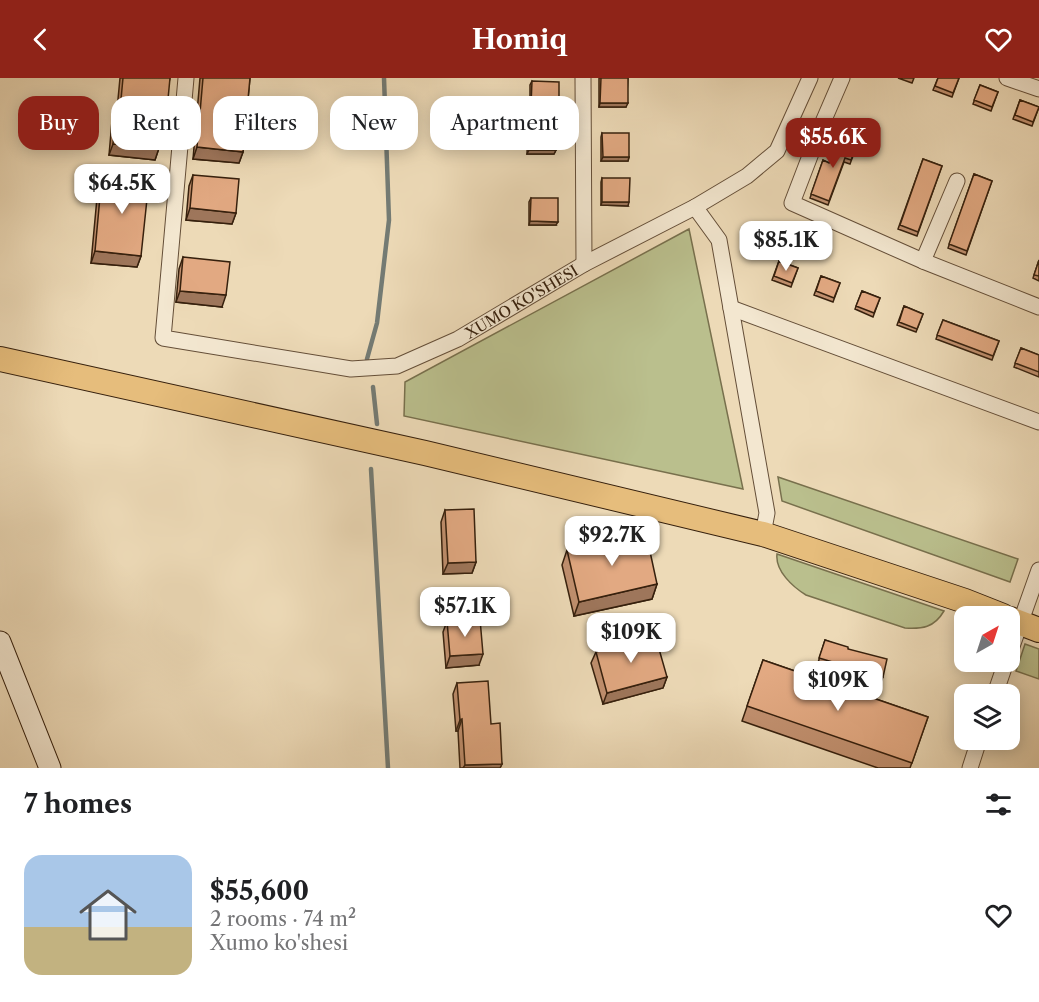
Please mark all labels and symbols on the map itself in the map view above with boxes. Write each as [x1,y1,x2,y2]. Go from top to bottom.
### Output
pin: $55.6K [784,118,882,169]
pin: $64.5K [73,164,171,215]
pin: $85.1K [737,221,835,272]
street label: XUMO KO'SHESI [460,260,581,343]
pin: $92.7K [563,516,661,567]
pin: $57.1K [416,587,514,638]
north arrow [954,606,1020,672]
pin: $109K [589,613,673,664]
pin: $109K [796,661,880,712]

